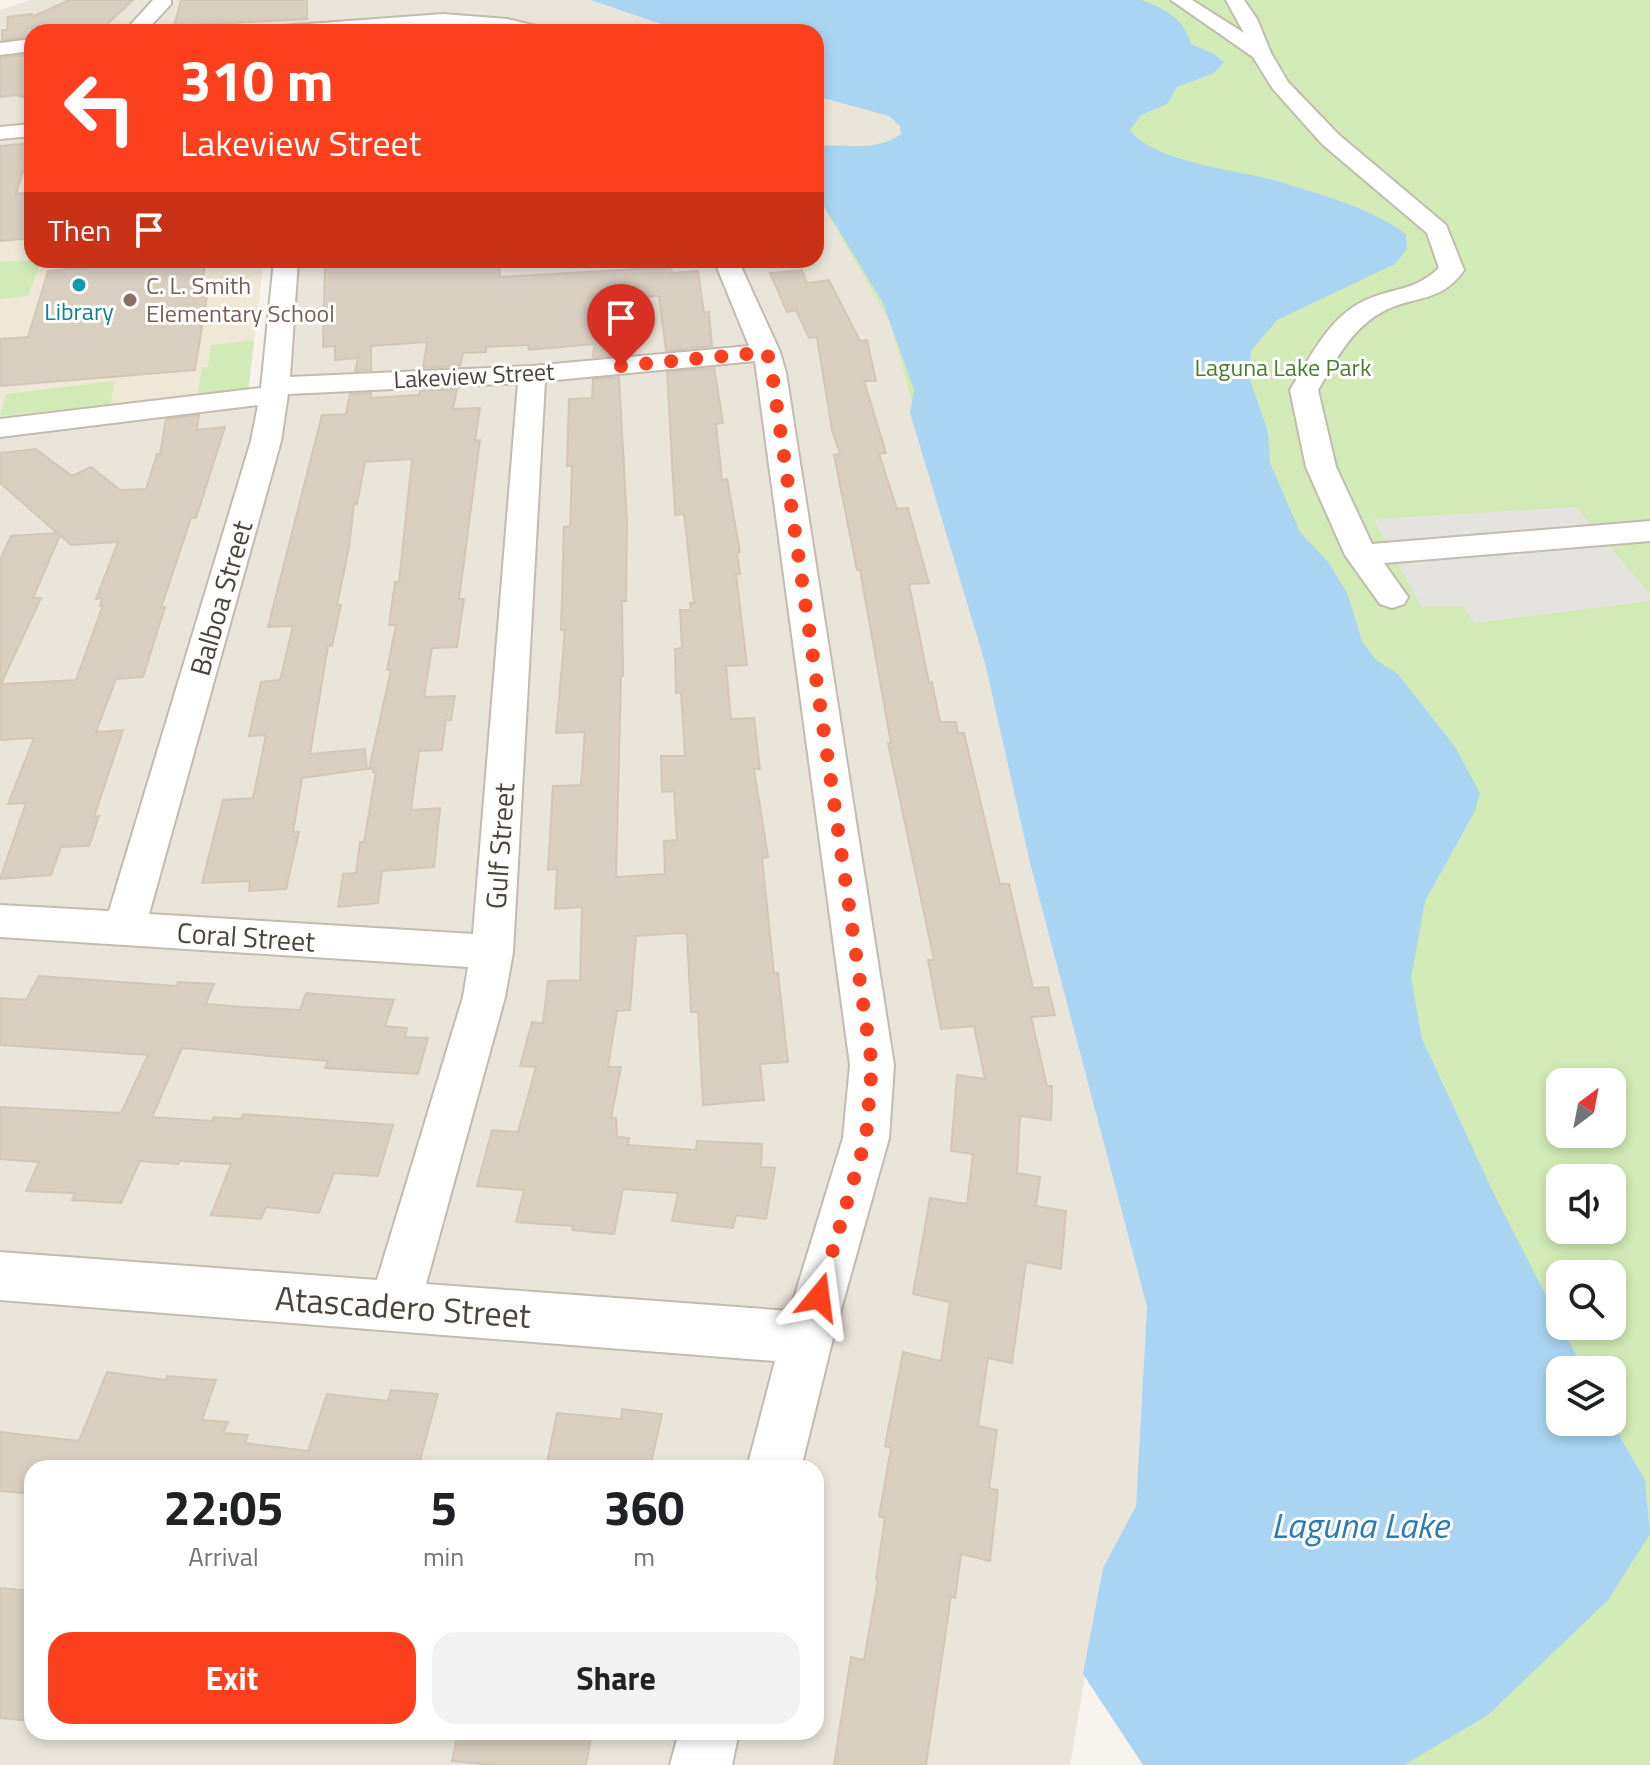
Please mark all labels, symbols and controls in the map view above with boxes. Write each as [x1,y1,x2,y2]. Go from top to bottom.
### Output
text: 310 m [180,38,333,123]
icon: left [48,56,152,160]
text: Lakeview Street [180,115,421,170]
text: Then [48,207,111,253]
icon: arrive [127,208,171,252]
place label: C. L. Smith Elementary School [146,267,335,331]
marker: Library [70,276,88,294]
pin [587,284,655,366]
marker: C. L. Smith Elementary School [121,291,139,309]
place label: Library [44,293,114,329]
icon: arrive [599,296,643,340]
park label: Laguna Lake Park [1195,349,1372,385]
street label: Lakeview Street [393,353,556,397]
street label: Balboa Street [178,515,263,681]
street label: Gulf Street [474,781,525,910]
street label: Coral Street [176,910,317,963]
north arrow [1546,1068,1626,1148]
map controls [1546,1068,1626,1436]
button: sound [1546,1164,1626,1244]
position arrow [777,1255,861,1339]
button: search [1546,1260,1626,1340]
street label: Atascadero Street [274,1271,533,1341]
button: layers [1546,1356,1626,1436]
text: 22:05 [164,1471,283,1544]
text: 5 [430,1471,457,1544]
text: 360 [604,1471,684,1544]
water label: Laguna Lake [1271,1497,1451,1552]
text: Arrival [188,1537,259,1576]
text: min [423,1537,464,1576]
text: m [633,1537,655,1576]
button: Exit [48,1632,416,1724]
button: Share [432,1632,800,1724]

